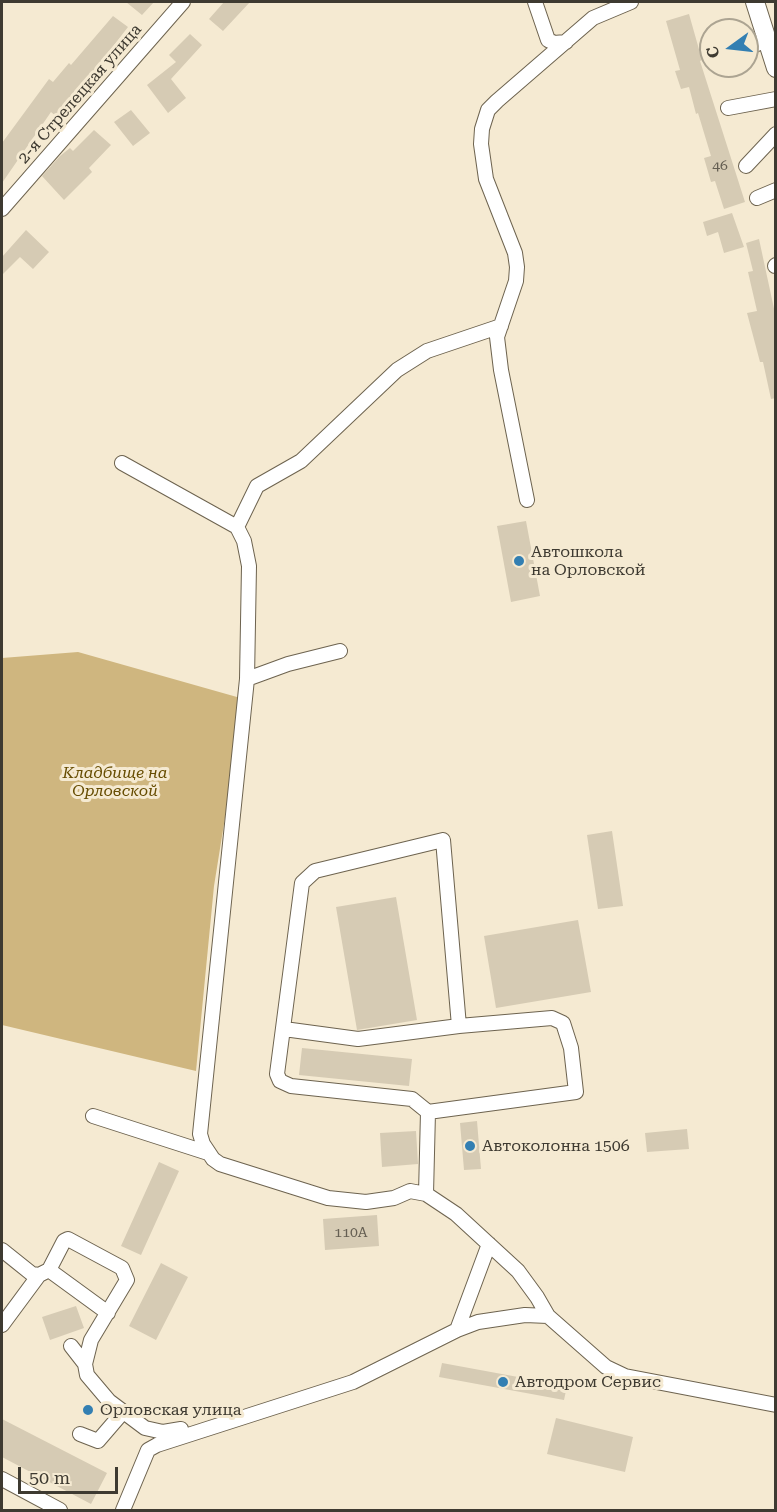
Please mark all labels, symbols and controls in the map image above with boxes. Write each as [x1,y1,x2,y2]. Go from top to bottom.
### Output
north arrow [699,18,759,78]
street label: 2-я Стрелецкая улица [14,20,146,168]
text: С [702,44,724,60]
house number: 46 [712,158,728,174]
place label: Автошкола на Орловской [531,542,645,580]
marker: Автошкола на Орловской [512,554,526,568]
park label: Кладбище на Орловской [63,763,167,801]
place label: Автоколонна 1506 [482,1136,630,1156]
marker: Автоколонна 1506 [463,1139,477,1153]
house number: 110А [334,1225,368,1241]
place label: Автодром Сервис [515,1372,661,1392]
marker: Автодром Сервис [496,1375,510,1389]
place label: Орловская улица [100,1400,241,1420]
marker: Орловская улица [81,1403,95,1417]
scale bar [21,1455,122,1493]
text: 50 m [29,1467,70,1488]

